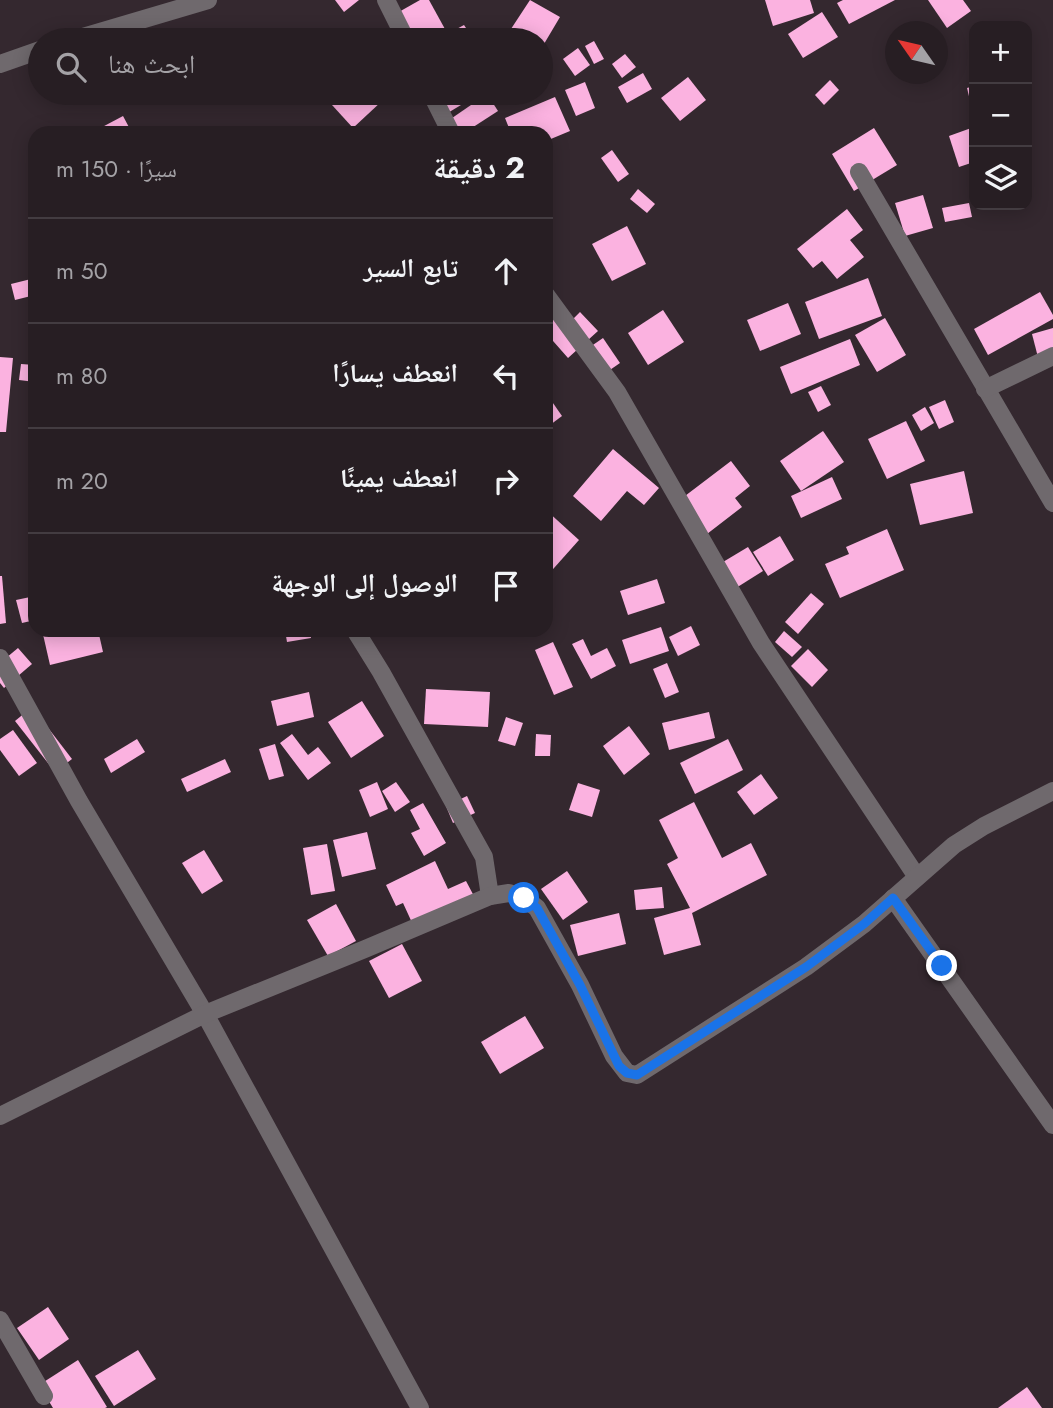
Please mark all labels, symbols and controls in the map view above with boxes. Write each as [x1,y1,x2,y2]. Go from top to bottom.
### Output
north arrow [885,21,948,84]
map controls [969,21,1032,210]
button: + [969,21,1032,84]
search box [28,28,553,105]
text: ابحث هنا [108,45,195,83]
icon: search [52,48,90,86]
button: − [969,84,1032,147]
text: 2 دقيقة [433,146,525,189]
button: layers [969,147,1032,210]
text: سيرًا · 150 m [56,152,177,186]
text: تابع السير [363,249,458,287]
icon: ahead [487,252,525,290]
text: 50 m [56,254,108,288]
text: انعطف يسارًا [332,354,458,392]
icon: left [487,357,525,395]
text: 80 m [56,359,107,393]
text: انعطف يمينًا [340,459,458,497]
icon: right [487,462,525,500]
text: 20 m [56,464,108,498]
text: الوصول إلى الوجهة [271,564,458,602]
icon: arrive [487,567,525,605]
route start [508,882,539,913]
route end [926,950,957,981]

